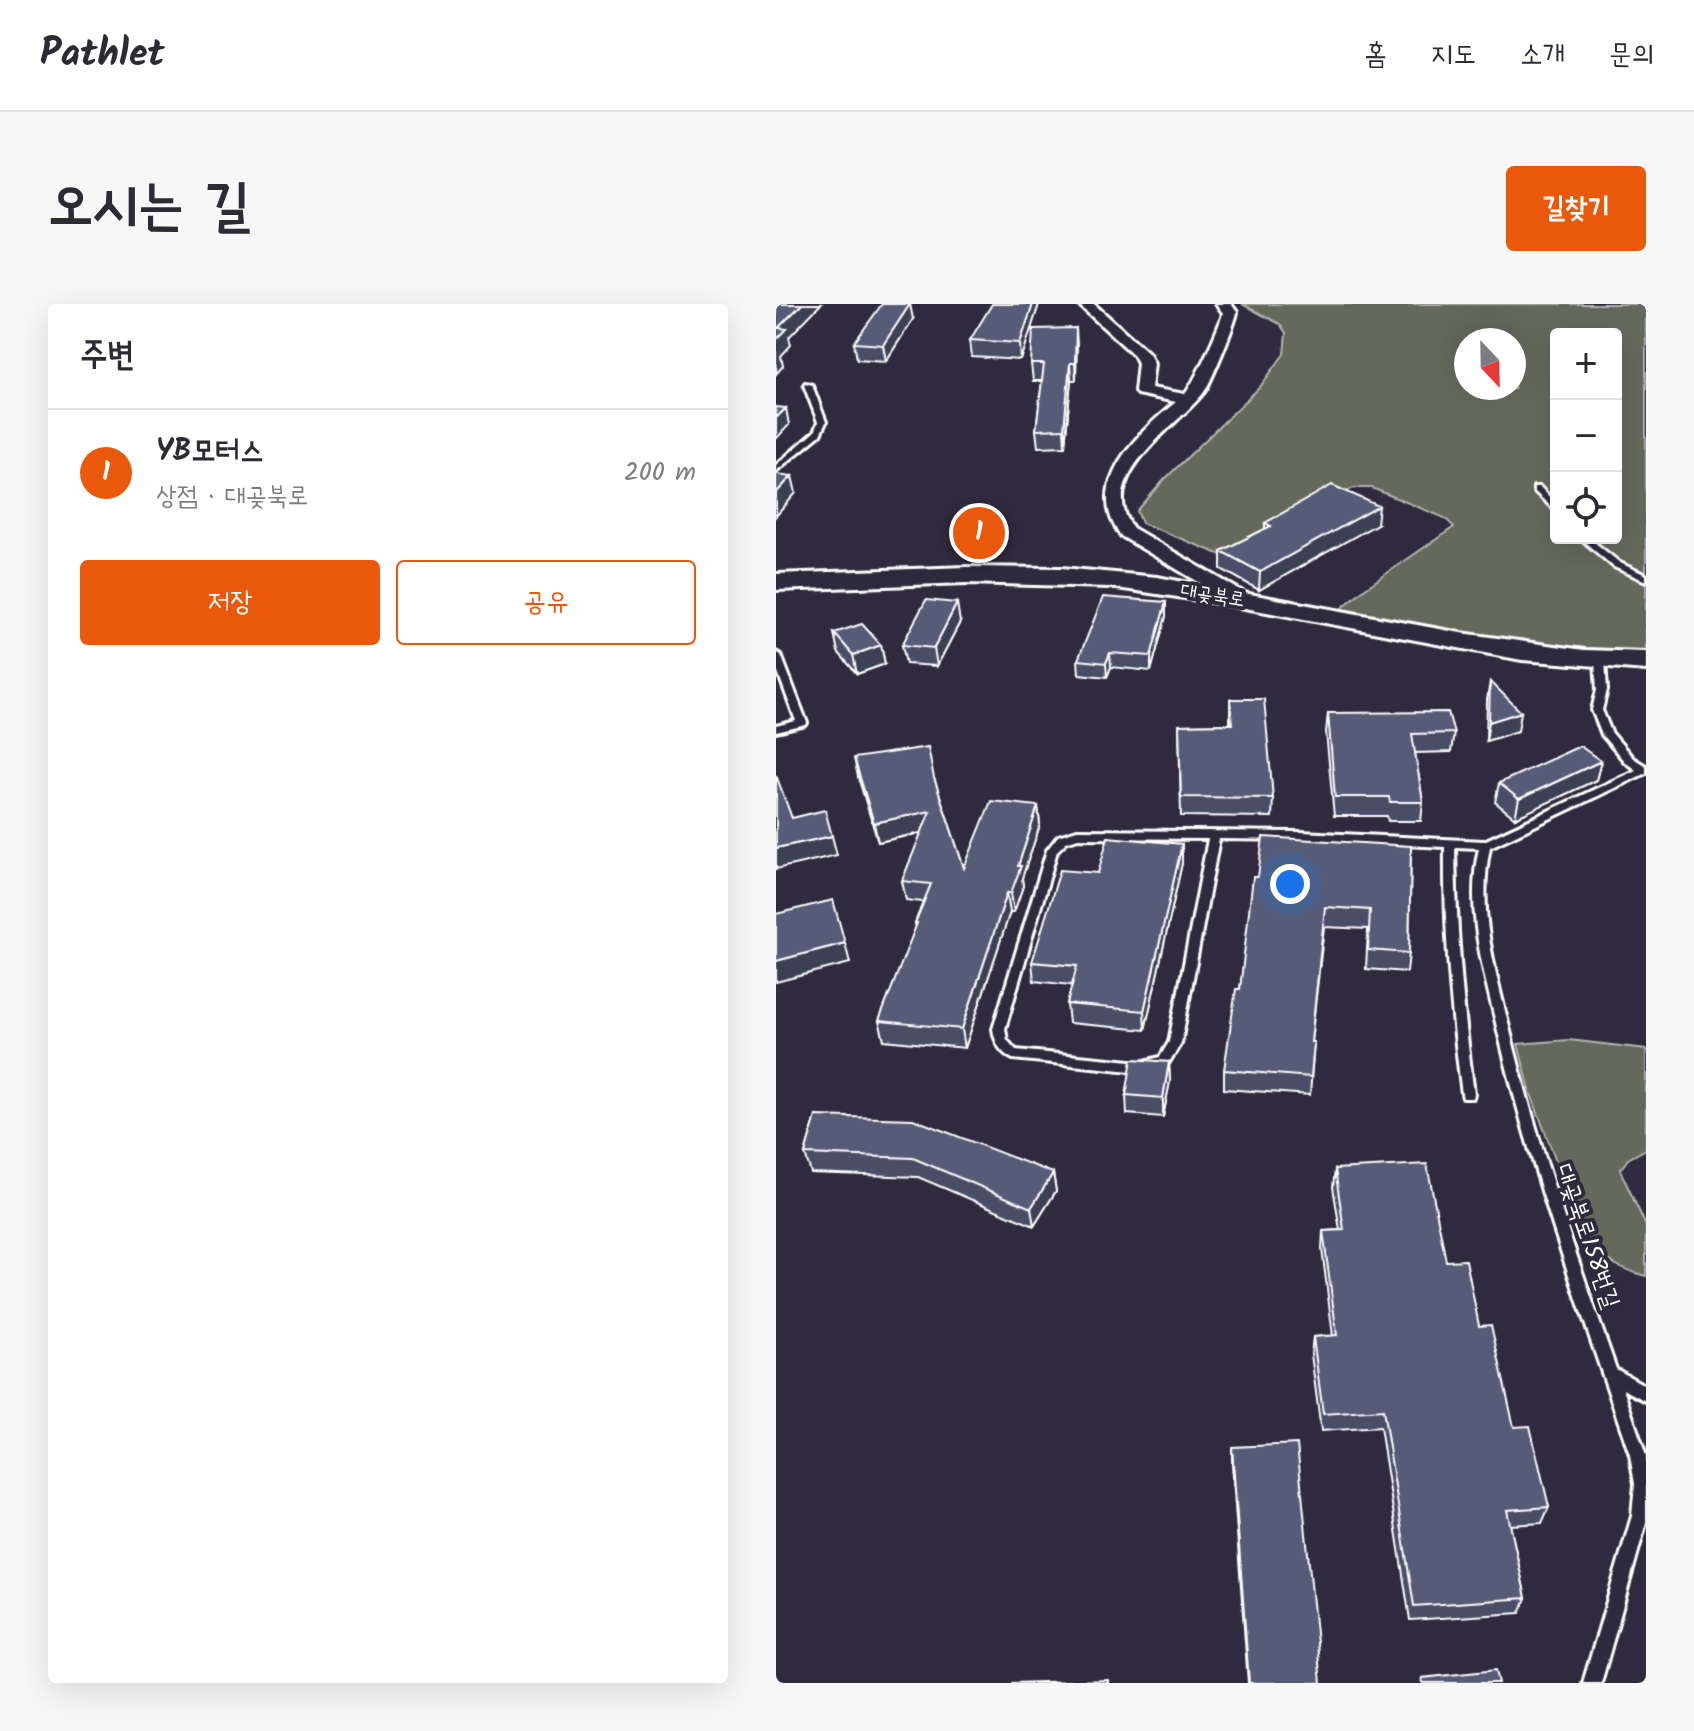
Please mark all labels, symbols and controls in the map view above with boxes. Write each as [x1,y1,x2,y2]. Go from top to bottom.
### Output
text: Pathlet [40,25,165,85]
text: 홈 [1364,33,1387,78]
text: 지도 [1431,33,1476,78]
text: 소개 [1520,33,1565,78]
text: 문의 [1609,33,1654,78]
text: 오시는 길 [48,163,250,253]
button: 길찾기 [1506,166,1646,251]
north arrow [1454,328,1526,400]
map controls [1550,328,1622,544]
button: + [1550,328,1622,400]
text: 주변 [80,329,135,383]
button: − [1550,400,1622,472]
text: YB모터스 [156,428,264,476]
text: 1 [102,452,110,494]
text: 200 m [624,452,696,494]
button: locate [1550,472,1622,544]
text: 상점 · 대곶북로 [156,476,309,518]
pin: 1 [953,503,1005,563]
button: 저장 [80,560,380,645]
button: 공유 [396,560,696,645]
street label: 대곶북로 [1178,575,1247,617]
your location [1270,864,1310,904]
street label: 대곶북로158번길 [1544,1159,1630,1314]

